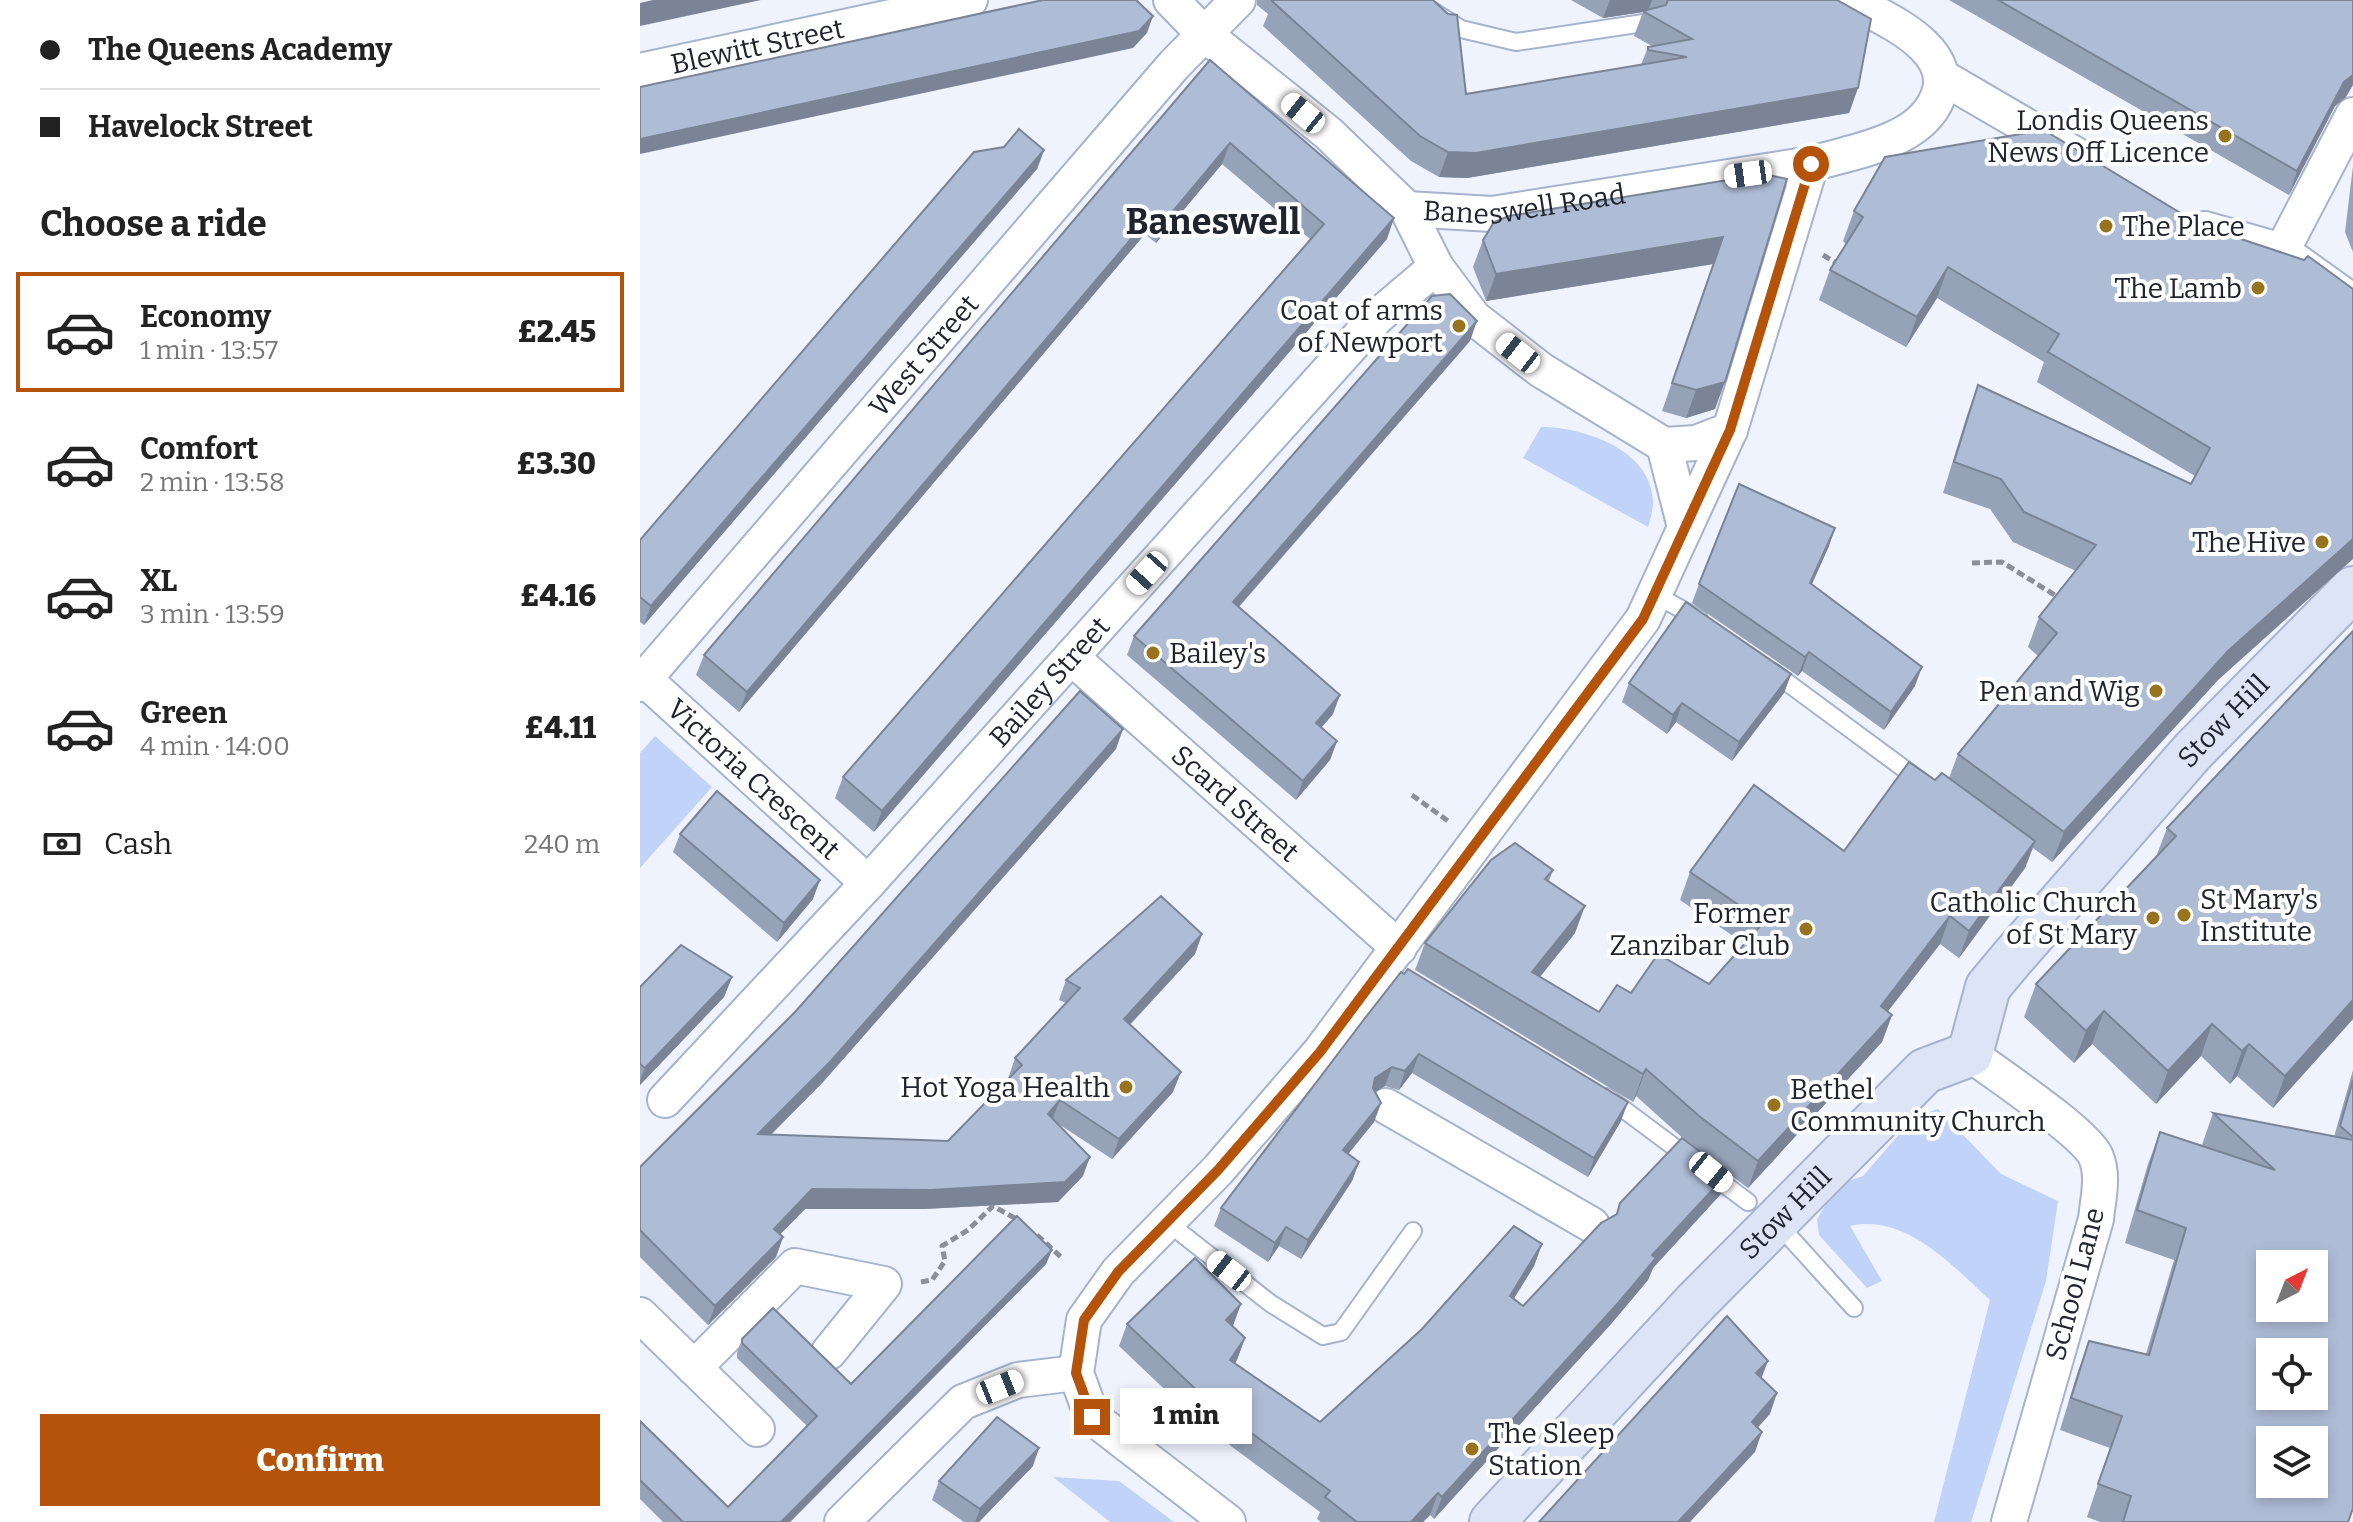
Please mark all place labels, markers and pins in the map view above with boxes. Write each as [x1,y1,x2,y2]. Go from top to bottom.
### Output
place label: Londis Queens News Off Licence [1987,104,2209,169]
marker: Londis Queens News Off Licence [2216,127,2234,145]
place label: The Place [2122,210,2245,243]
marker: The Place [2097,217,2115,235]
place label: The Lamb [2114,272,2242,305]
marker: The Lamb [2249,279,2267,297]
place label: Coat of arms of Newport [1280,294,1443,359]
marker: Coat of arms of Newport [1450,317,1468,335]
place label: The Hive [2192,526,2306,559]
marker: The Hive [2313,533,2331,551]
place label: Bailey's [1169,637,1266,670]
marker: Bailey's [1144,644,1162,662]
place label: Pen and Wig [1978,675,2140,708]
marker: Pen and Wig [2147,682,2165,700]
place label: St Mary's Institute [2200,883,2318,948]
place label: Catholic Church of St Mary [1929,886,2137,951]
place label: Former Zanzibar Club [1609,897,1790,962]
marker: St Mary's Institute [2175,906,2193,924]
marker: Catholic Church of St Mary [2144,909,2162,927]
marker: Former Zanzibar Club [1797,920,1815,938]
place label: Hot Yoga Health [900,1071,1110,1104]
place label: Bethel Community Church [1790,1073,2046,1138]
marker: Hot Yoga Health [1117,1078,1135,1096]
marker: Bethel Community Church [1765,1096,1783,1114]
place label: The Sleep Station [1488,1417,1615,1482]
marker: The Sleep Station [1463,1440,1481,1458]

